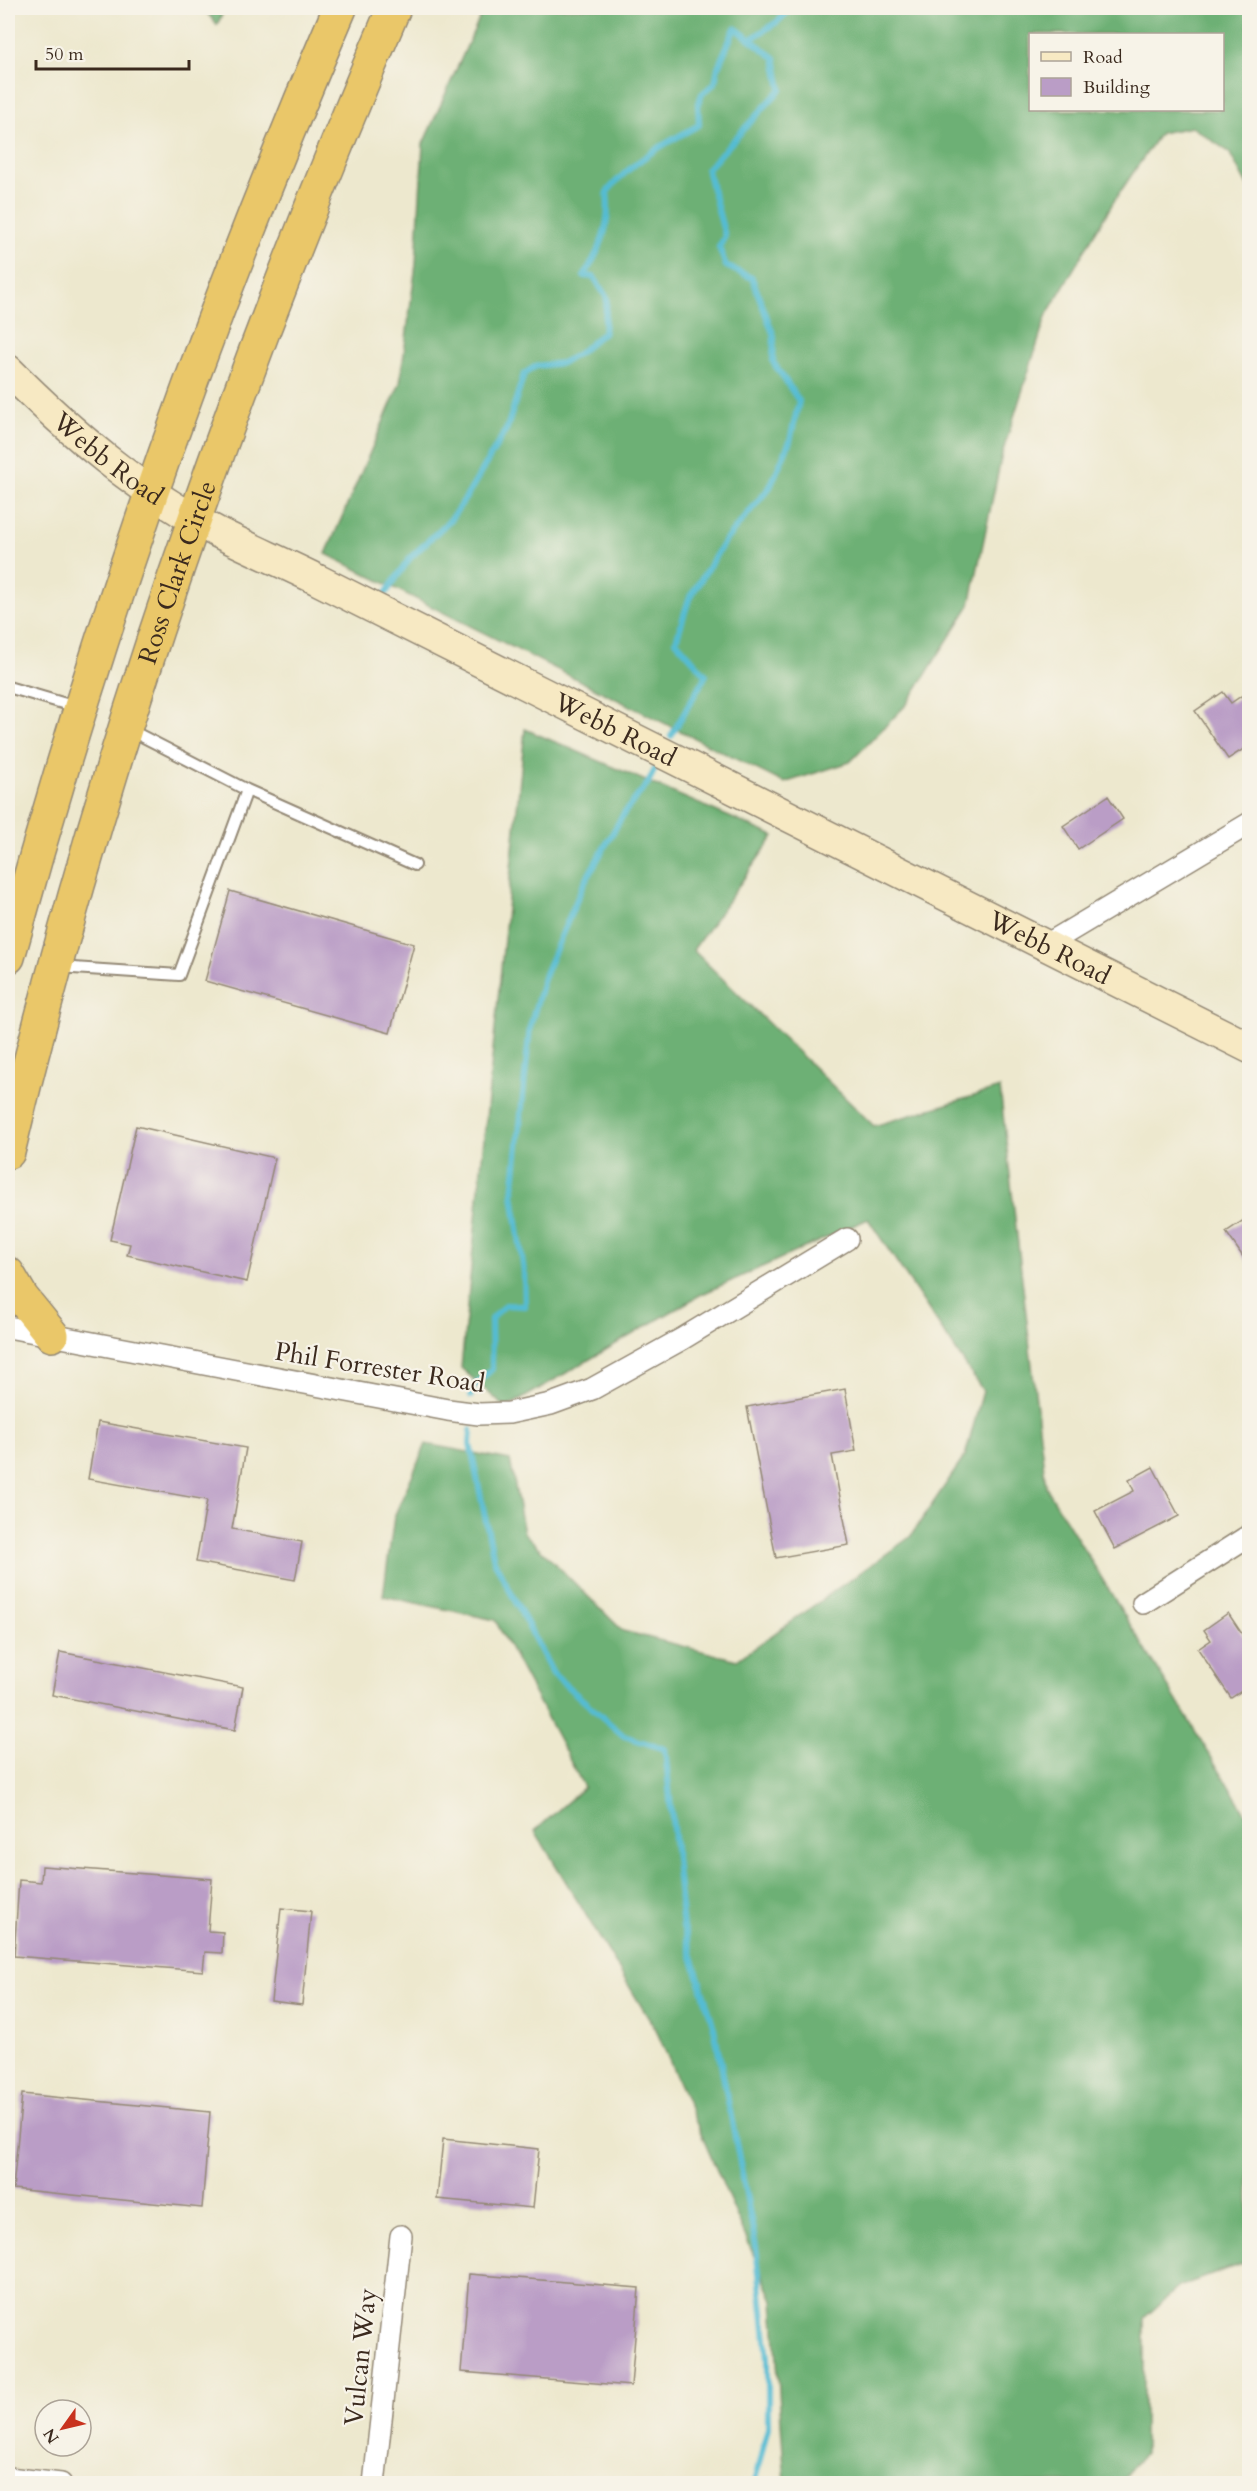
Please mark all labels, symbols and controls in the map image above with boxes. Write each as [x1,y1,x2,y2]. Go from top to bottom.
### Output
scale bar [36,33,189,71]
legend [1029,33,1224,111]
text: 50 m [45,42,84,67]
text: Road [1083,45,1123,70]
text: Building [1083,75,1151,100]
street label: Webb Road [44,403,171,514]
street label: Ross Clark Circle [130,476,225,669]
street label: Webb Road [547,684,682,775]
street label: Webb Road [981,902,1117,993]
street label: Phil Forrester Road [272,1334,488,1401]
street label: Vulcan Way [336,2286,385,2428]
north arrow [33,2398,93,2458]
text: N [38,2424,64,2448]

